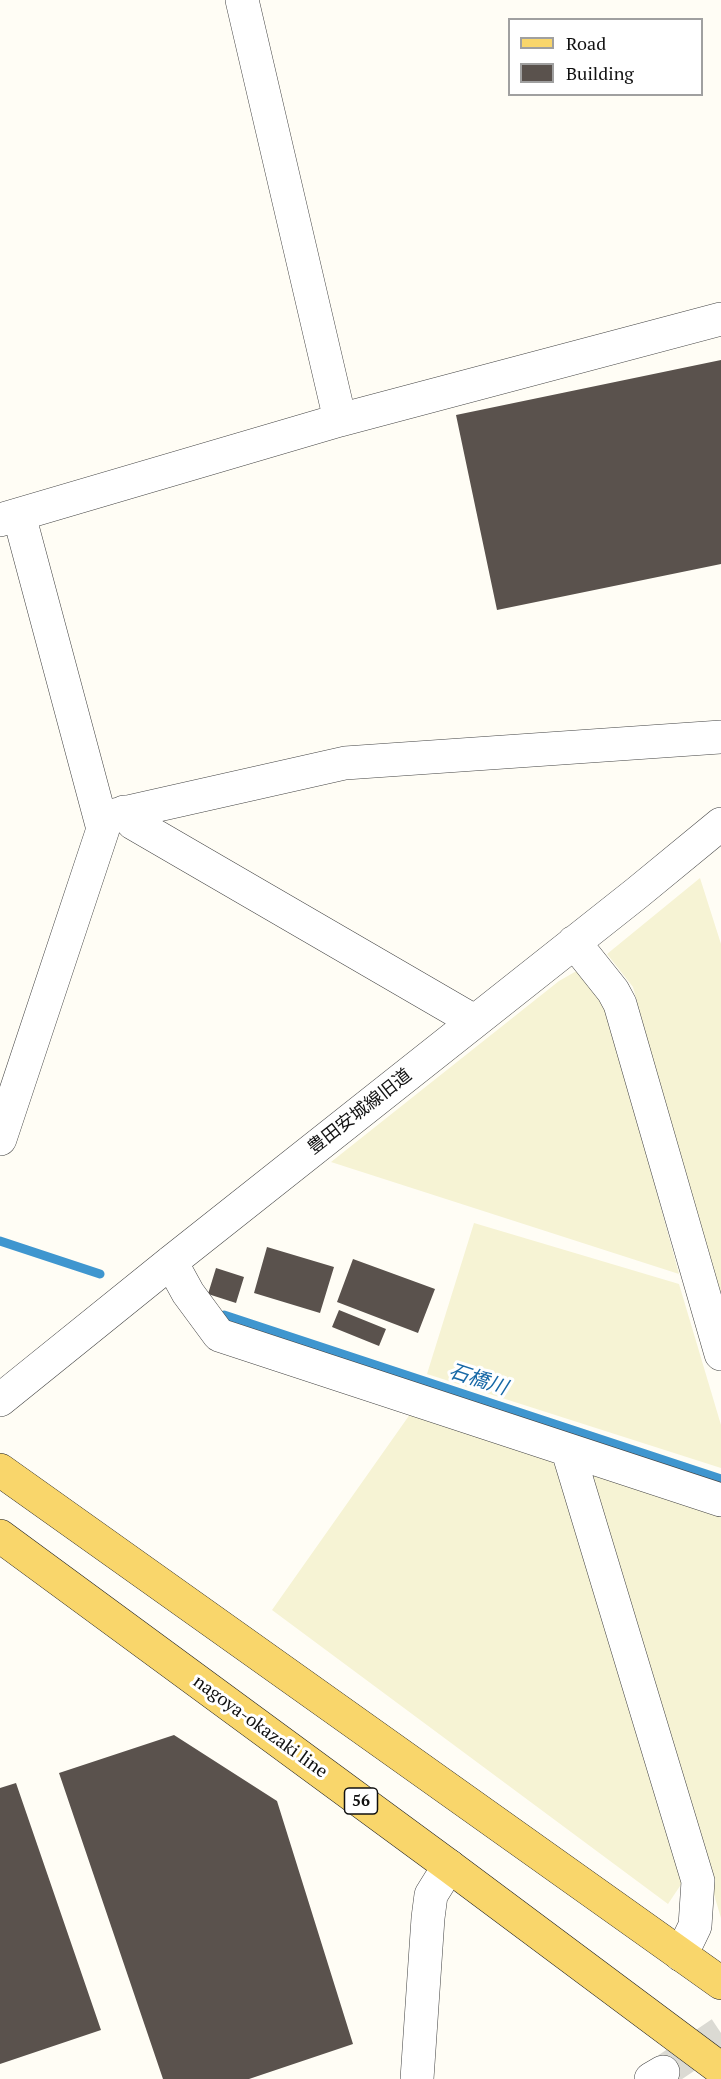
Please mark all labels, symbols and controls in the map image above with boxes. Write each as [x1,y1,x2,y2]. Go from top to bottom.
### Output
legend [508,18,703,96]
text: Road [566,31,606,55]
text: Building [566,61,634,85]
street label: 豊田安城線旧道 [304,1065,416,1159]
water label: 石橋川 [446,1359,510,1401]
street label: nagoya-okazaki line [189,1671,331,1783]
road number: 56 [344,1788,378,1814]

